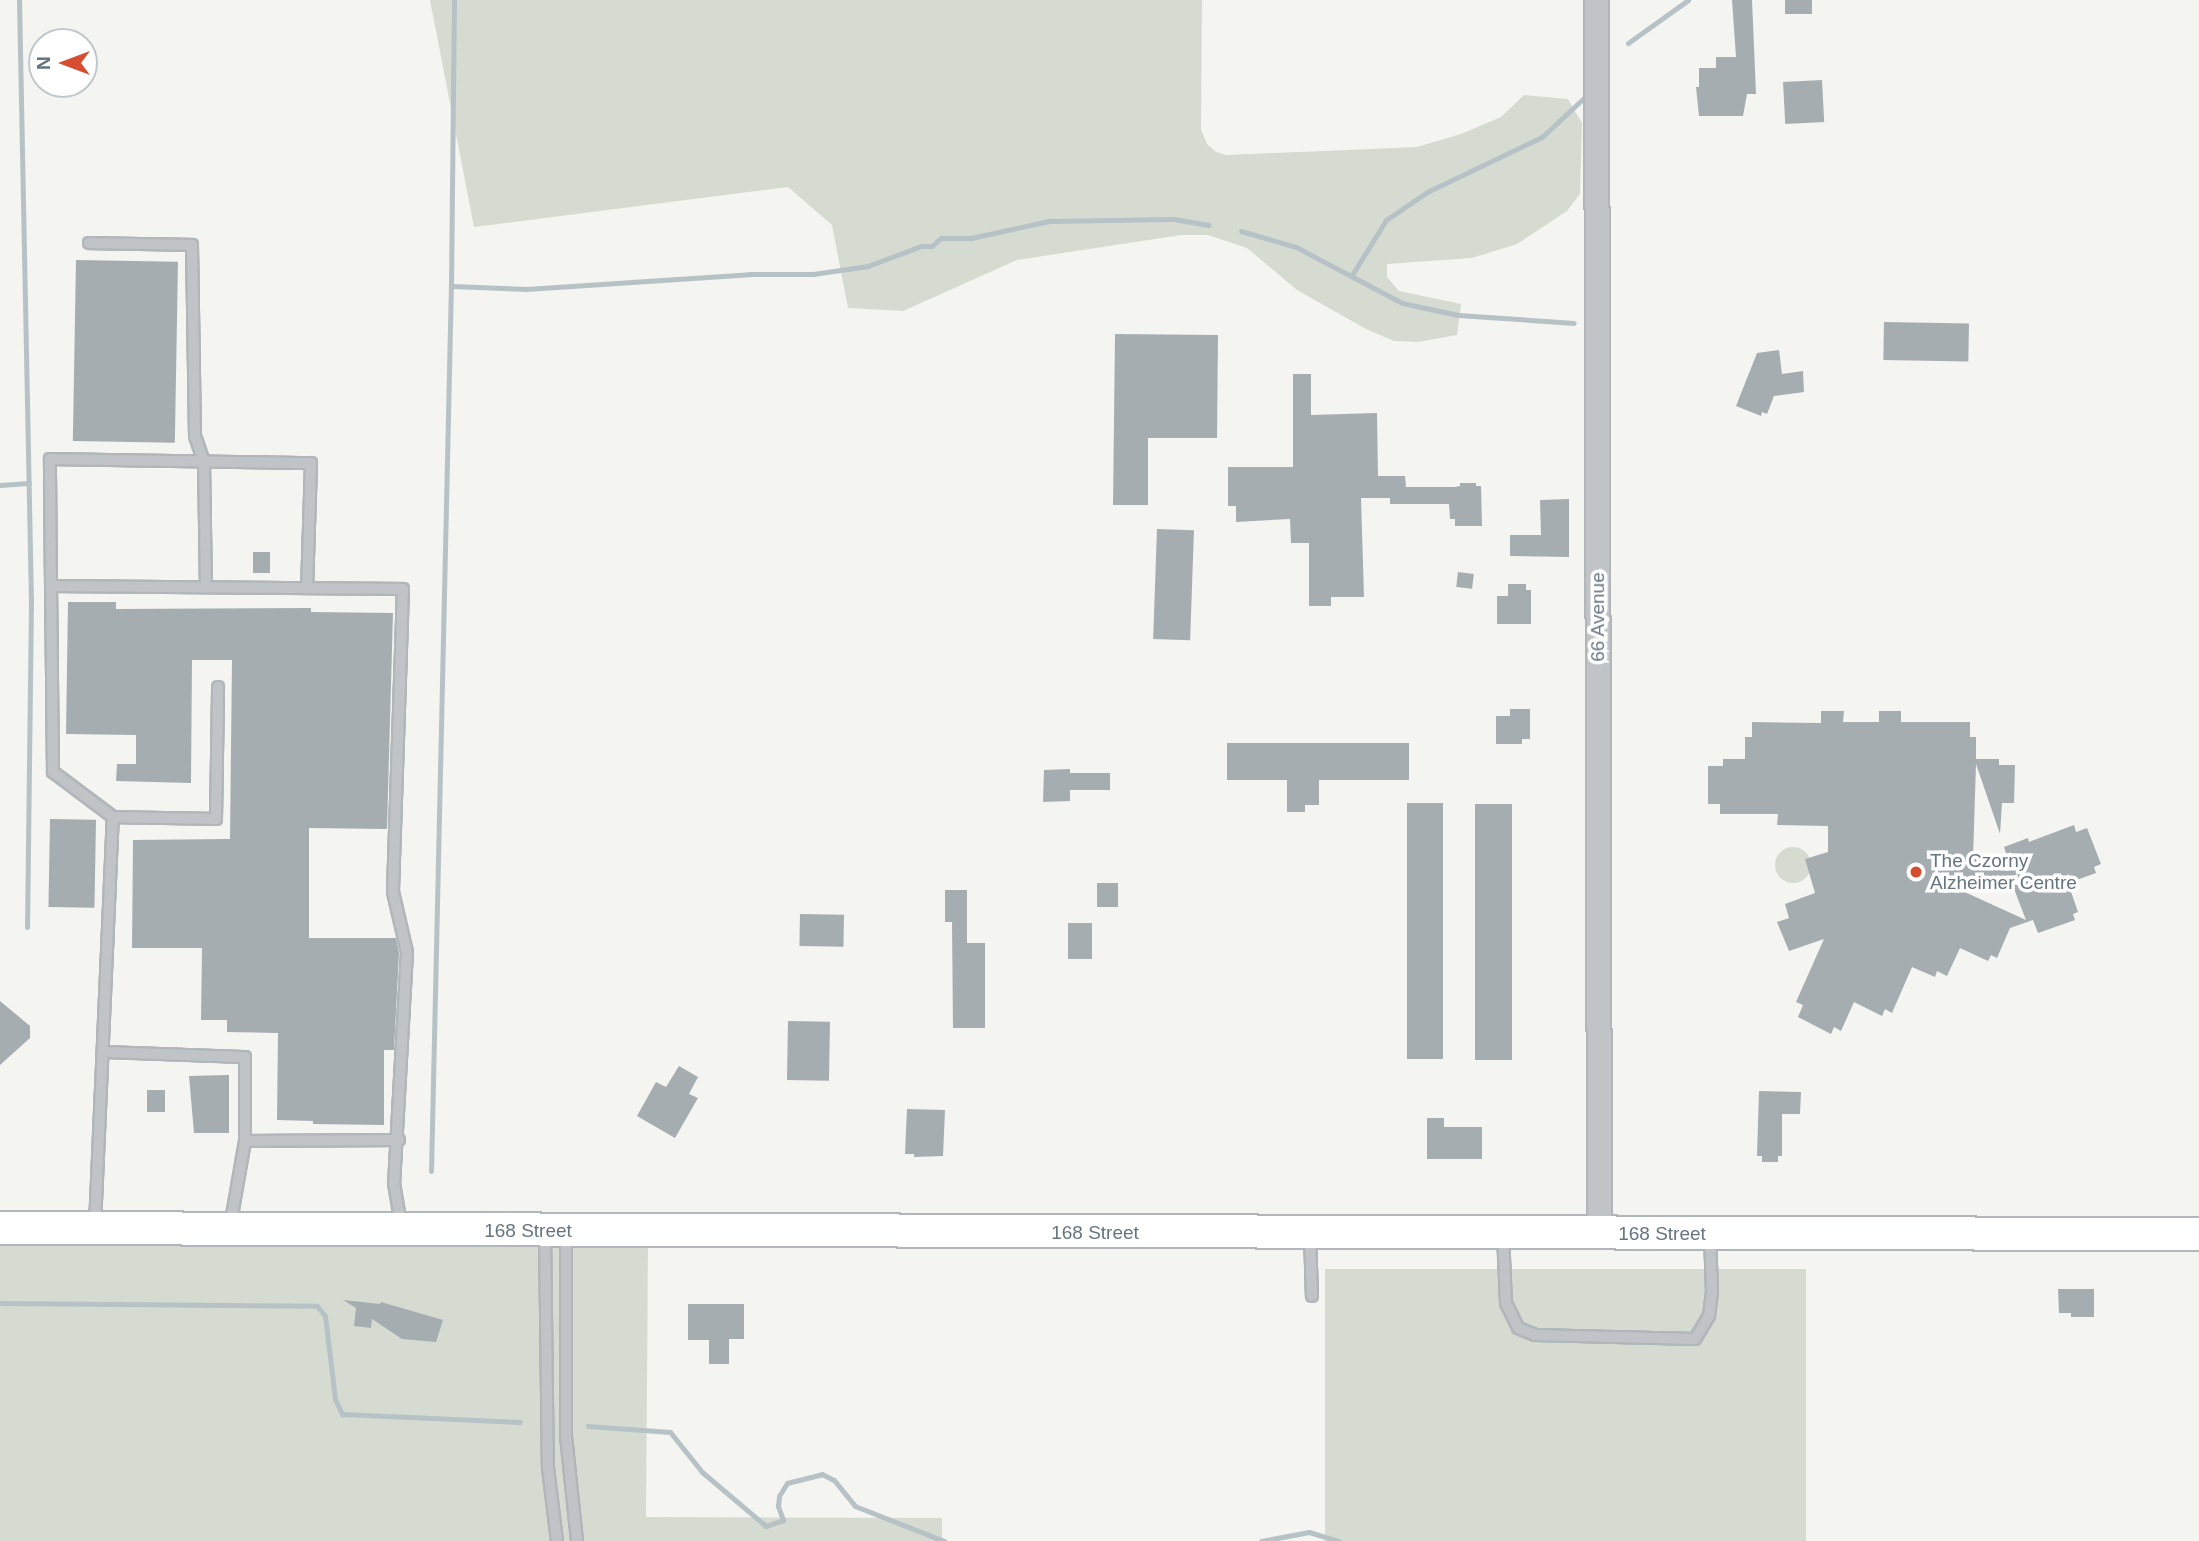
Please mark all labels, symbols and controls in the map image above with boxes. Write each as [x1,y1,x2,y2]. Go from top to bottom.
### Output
north arrow [28,28,98,98]
text: N [33,56,54,70]
street label: 66 Avenue [1587,572,1609,662]
place label: The Czorny Alzheimer Centre [1930,850,2077,894]
marker: The Czorny Alzheimer Centre [1908,864,1924,880]
street label: 168 Street [484,1220,572,1242]
street label: 168 Street [1051,1222,1139,1244]
street label: 168 Street [1618,1223,1706,1245]

